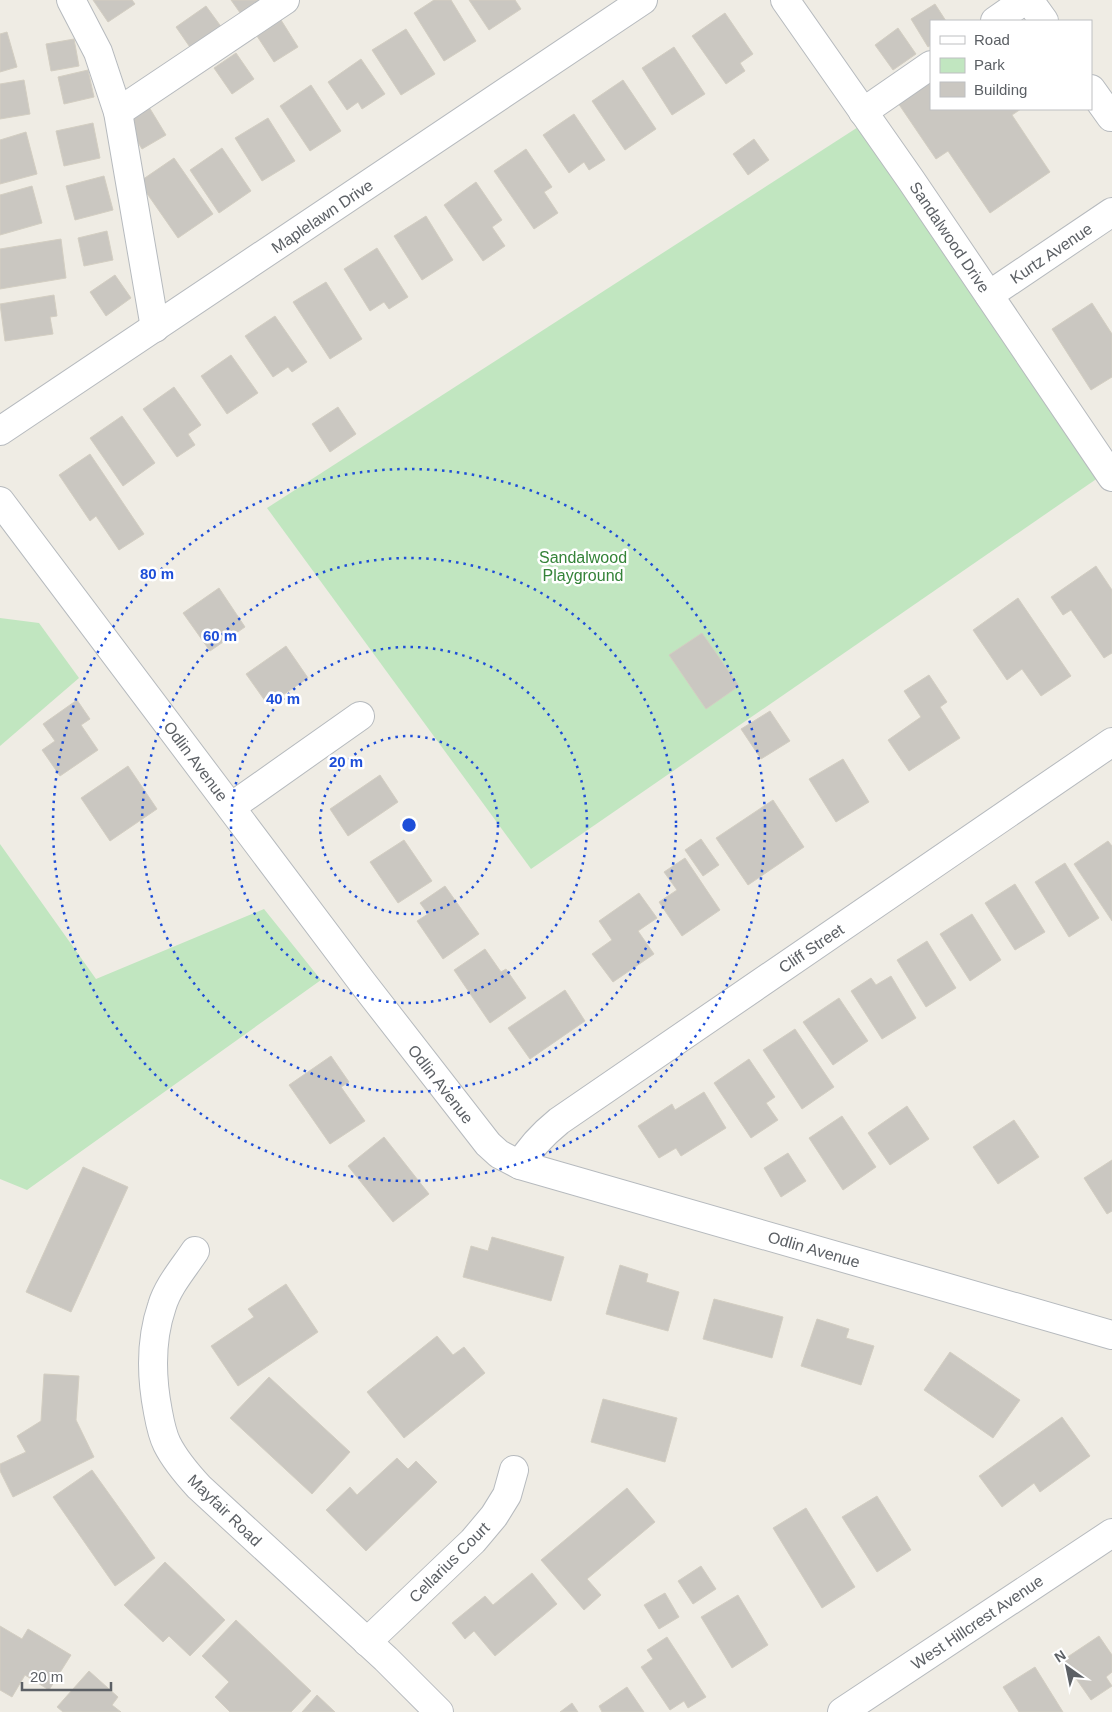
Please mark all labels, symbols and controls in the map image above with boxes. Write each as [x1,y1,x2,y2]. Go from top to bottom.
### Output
legend [930,20,1092,110]
text: Road [974,31,1010,48]
text: Park [974,56,1005,73]
text: Building [974,81,1027,98]
street label: Maplelawn Drive [269,176,376,257]
street label: Sandalwood Drive [906,179,993,296]
street label: Kurtz Avenue [1007,220,1095,287]
park label: Sandalwood Playground [539,549,627,584]
text: 80 m [140,565,174,582]
text: 60 m [203,627,237,644]
text: 40 m [266,690,300,707]
street label: Odlin Avenue [160,718,231,804]
text: 20 m [329,753,363,770]
centre of rings [400,816,418,834]
street label: Cliff Street [776,920,847,976]
street label: Odlin Avenue [405,1042,477,1127]
street label: Odlin Avenue [766,1228,862,1271]
street label: Mayfair Road [185,1471,265,1550]
street label: Cellarius Court [406,1519,493,1606]
street label: West Hillcrest Avenue [908,1572,1046,1673]
north arrow [1042,1642,1092,1692]
text: N [1051,1647,1069,1666]
scale bar [22,1660,111,1692]
text: 20 m [30,1668,63,1685]

